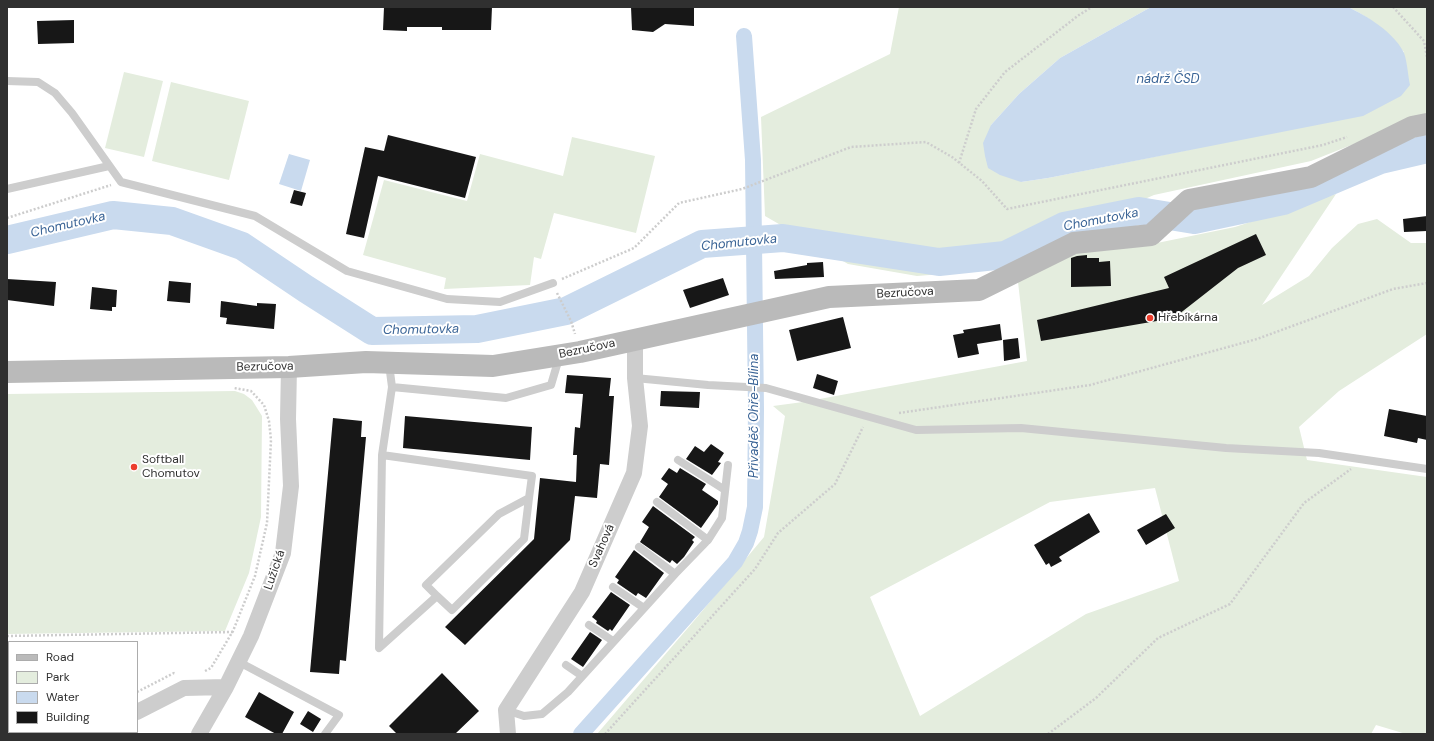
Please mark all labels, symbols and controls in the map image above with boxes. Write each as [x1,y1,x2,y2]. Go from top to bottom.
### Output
water label: nádrž ČSD [1136,72,1200,88]
water label: Chomutovka [1062,205,1140,235]
water label: Chomutovka [29,209,107,241]
water label: Chomutovka [700,231,778,255]
street label: Bezručova [876,284,934,302]
place label: Hřebíkárna [1158,311,1218,325]
marker: Hřebíkárna [1145,313,1155,323]
water label: Chomutovka [383,322,459,338]
street label: Bezručova [558,336,616,362]
water label: Přivaděč Ohře-Bílina [747,354,763,478]
street label: Bezručova [236,359,294,375]
place label: Softball Chomutov [142,453,200,481]
marker: Softball Chomutov [129,462,139,472]
street label: Svahová [586,522,618,570]
street label: Lužická [262,548,288,592]
legend [8,641,138,733]
text: Road [46,649,74,665]
text: Park [46,669,70,685]
text: Water [46,689,79,705]
text: Building [46,709,90,725]

